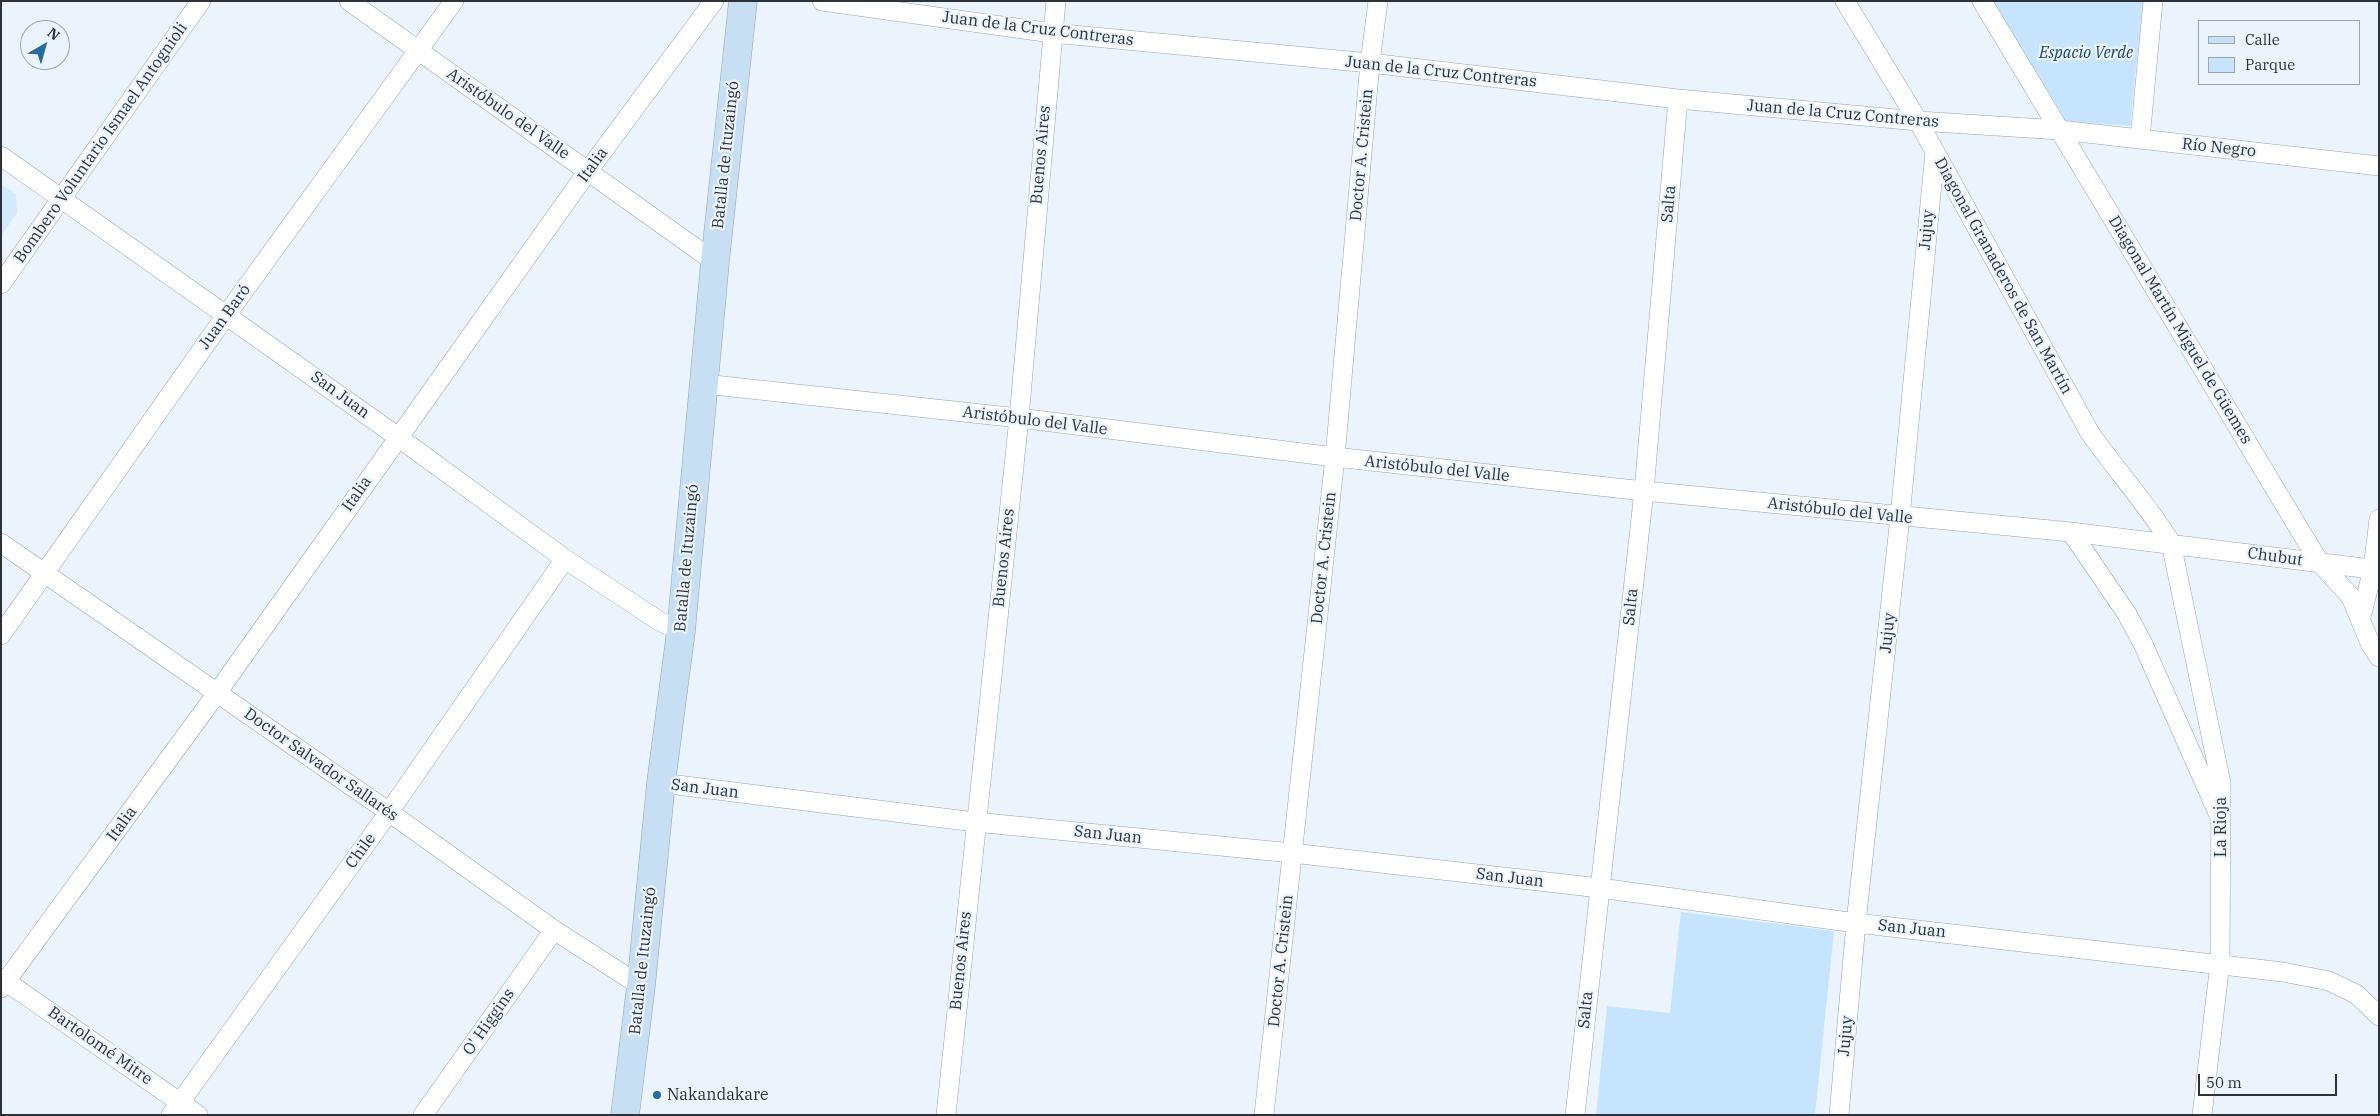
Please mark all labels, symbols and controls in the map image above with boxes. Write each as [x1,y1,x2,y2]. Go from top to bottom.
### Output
street label: Juan de la Cruz Contreras [941,8,1135,50]
street label: Bombero Voluntario Ismael Antognioli [10,19,192,267]
north arrow [20,20,70,70]
legend [2198,20,2360,85]
text: N [44,23,64,44]
text: Calle [2245,30,2280,49]
park label: Espacio Verde [2039,43,2133,63]
street label: Juan de la Cruz Contreras [1344,52,1538,92]
text: Parque [2245,55,2295,74]
street label: Aristóbulo del Valle [443,64,573,164]
street label: Batalla de Ituzaingó [709,80,743,230]
street label: Doctor A. Cristein [1347,88,1377,222]
street label: Juan de la Cruz Contreras [1746,96,1940,132]
street label: Buenos Aires [1027,105,1055,205]
street label: Río Negro [2181,135,2257,161]
street label: Italia [574,144,612,186]
street label: Diagonal Granaderos de San Martín [1930,154,2076,398]
street label: Salta [1658,185,1680,223]
street label: Jujuy [1916,209,1938,251]
street label: Diagonal Martín Miguel de Güemes [2104,212,2256,448]
street label: Juan Baró [195,281,255,353]
street label: San Juan [307,367,373,423]
street label: Aristóbulo del Valle [961,403,1109,439]
street label: Aristóbulo del Valle [1363,452,1511,486]
street label: Italia [338,473,376,515]
street label: Batalla de Ituzaingó [671,483,703,633]
street label: Doctor A. Cristein [1308,491,1340,625]
street label: Aristóbulo del Valle [1766,494,1914,528]
street label: Buenos Aires [989,508,1019,608]
street label: Chubut [2246,544,2304,570]
street label: Salta [1620,587,1642,627]
street label: Jujuy [1876,612,1900,654]
street label: Doctor Salvador Sallarés [240,704,402,826]
street label: San Juan [670,775,740,803]
street label: La Rioja [2211,797,2231,857]
street label: Italia [103,803,141,845]
street label: San Juan [1073,822,1143,848]
street label: Chile [342,830,380,872]
street label: San Juan [1475,864,1545,892]
street label: Batalla de Ituzaingó [626,886,660,1036]
street label: Doctor A. Cristein [1265,894,1297,1028]
street label: Buenos Aires [946,911,976,1011]
street label: San Juan [1877,916,1947,942]
street label: O' Higgins [459,985,519,1059]
street label: Salta [1575,990,1597,1030]
street label: Bartolomé Mitre [44,1003,156,1089]
street label: Jujuy [1835,1015,1857,1057]
scale bar [2200,1064,2339,1096]
text: 50 m [2206,1073,2242,1092]
place label: Nakandakare [667,1085,769,1105]
marker: Nakandakare [651,1089,663,1101]

